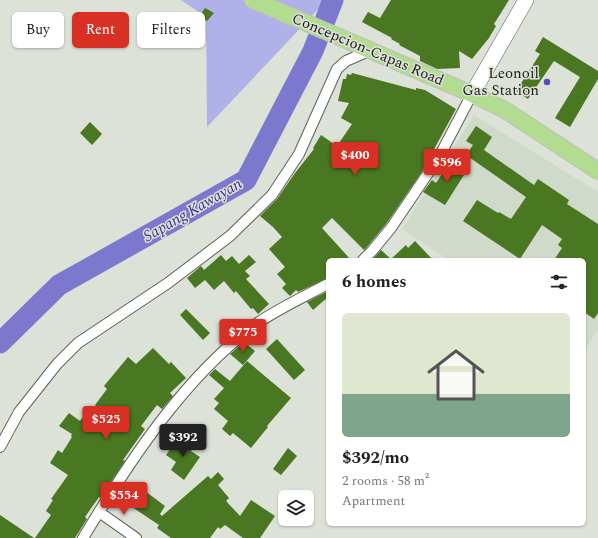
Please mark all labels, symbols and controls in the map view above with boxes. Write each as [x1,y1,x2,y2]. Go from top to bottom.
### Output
street label: Concepcion-Capas Road [288,7,447,92]
chip: Buy [12,12,64,48]
chip: Rent [72,12,129,48]
chip: Filters [137,12,205,48]
place label: Leonoil Gas Station [462,62,539,102]
marker: Leonoil Gas Station [542,77,552,87]
pin: $400 [331,142,379,176]
text: $400 [340,145,370,165]
pin: $596 [423,149,471,183]
text: $596 [432,152,462,172]
water label: Sapang Kawayan [138,171,247,248]
text: 6 homes [342,269,407,295]
icon: filters [548,271,570,293]
pin: $775 [219,319,267,353]
text: $775 [228,322,258,342]
icon: home [420,339,492,411]
pin: $525 [82,406,130,440]
text: $525 [91,409,121,429]
pin: $392 [159,424,207,458]
text: $392 [168,427,198,447]
text: $392/mo [342,445,409,471]
text: 2 rooms · 58 m² [342,471,429,491]
pin: $554 [100,482,148,516]
text: $554 [109,485,139,505]
map controls [278,490,314,526]
button: layers [278,490,314,526]
text: Apartment [342,491,405,511]

